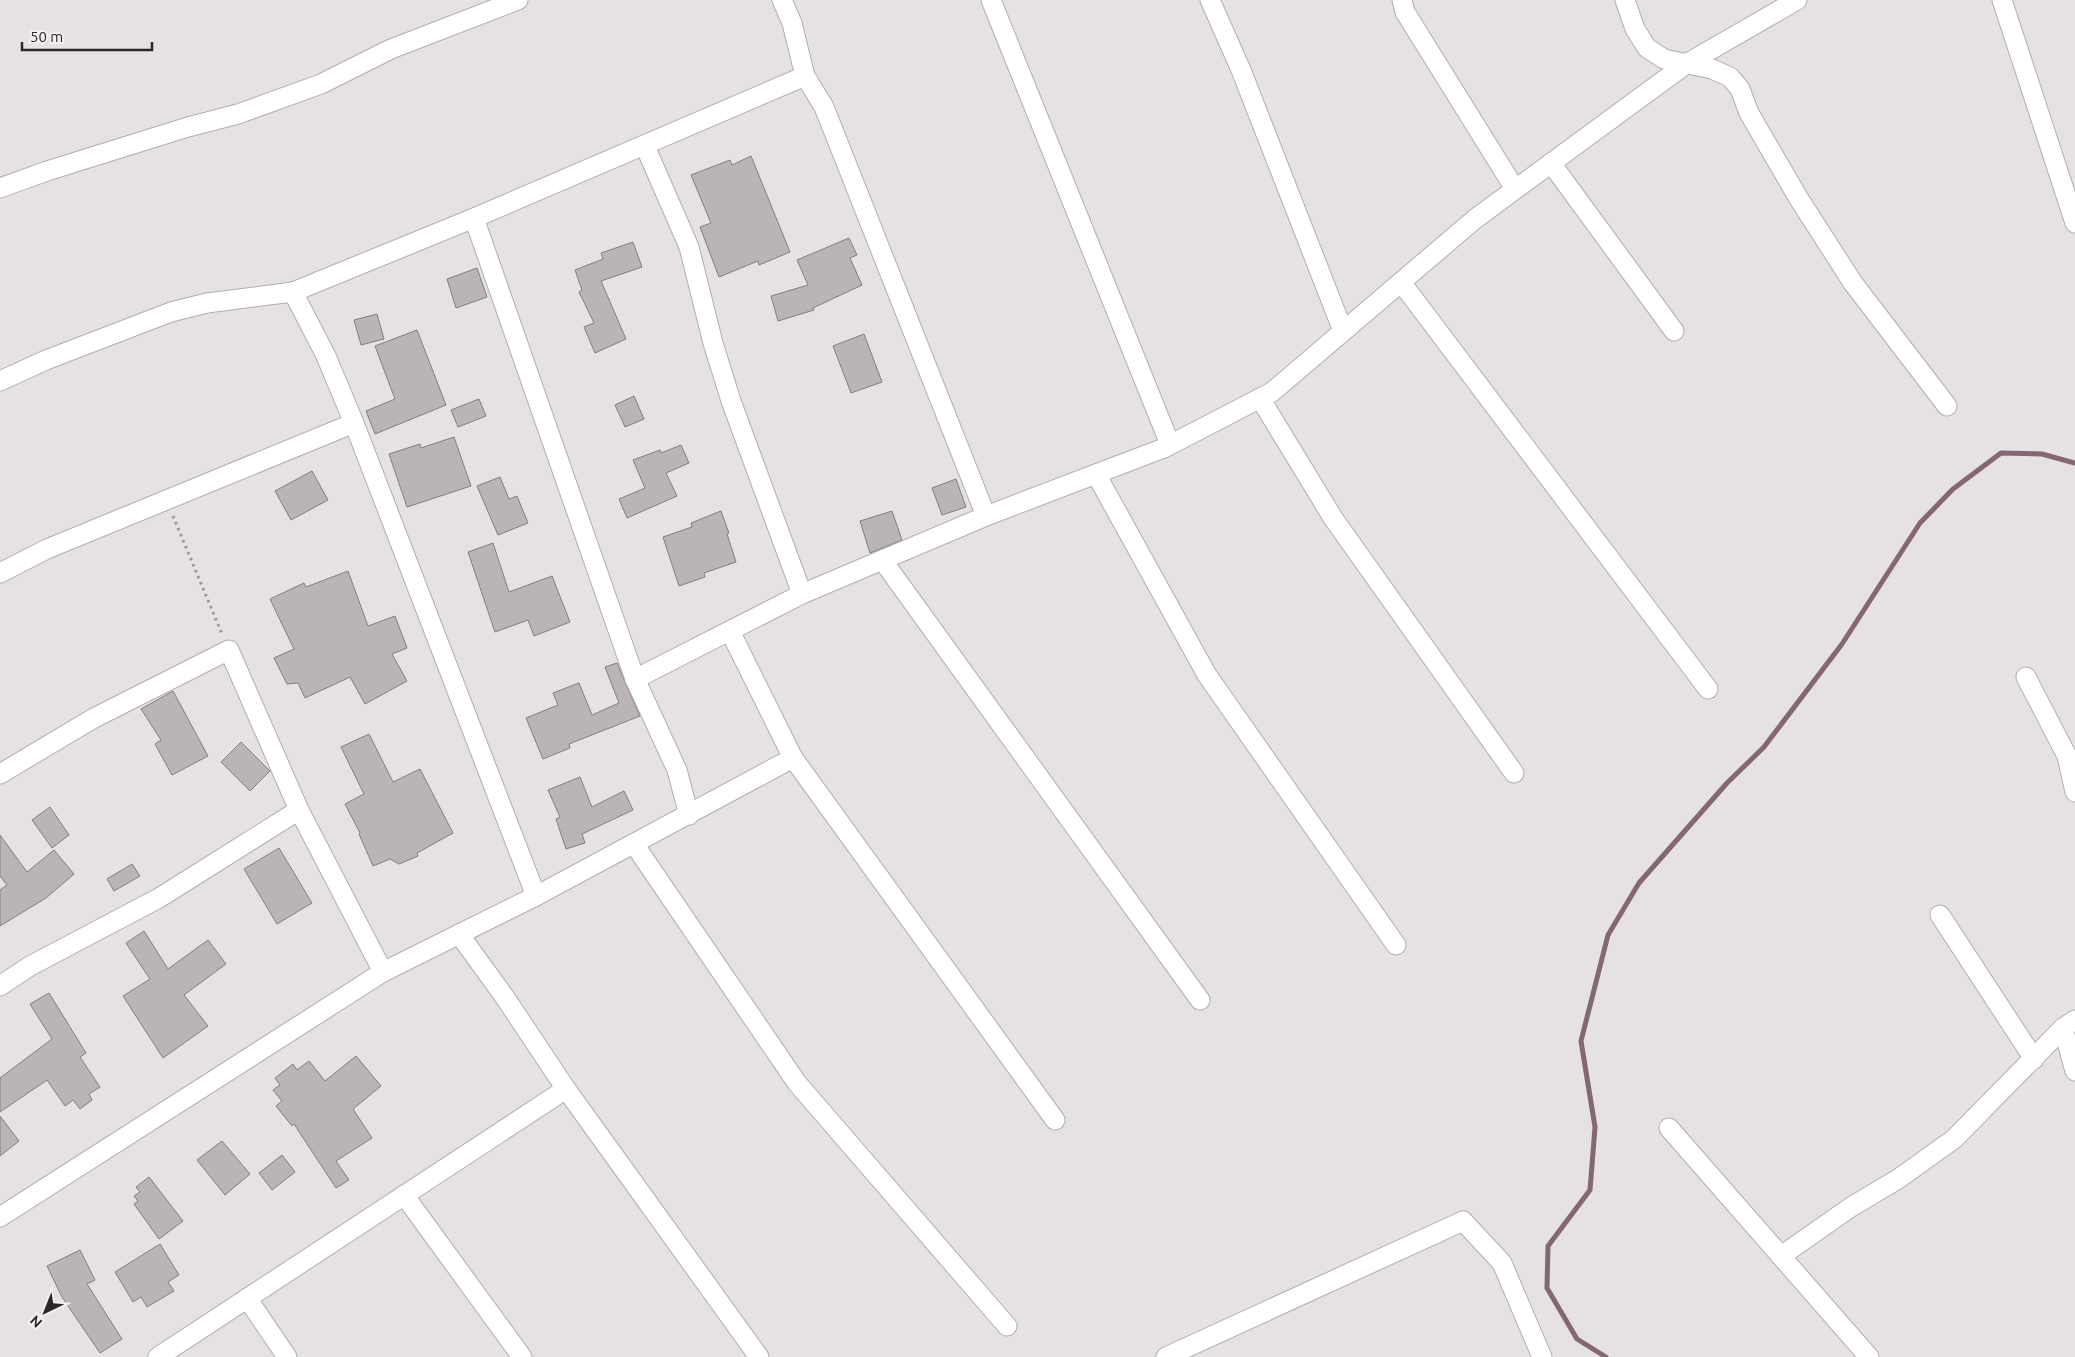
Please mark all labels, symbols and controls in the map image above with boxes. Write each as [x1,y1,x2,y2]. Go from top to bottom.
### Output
scale bar [22,20,152,52]
text: 50 m [30,28,63,45]
north arrow [20,1287,70,1337]
text: N [27,1312,45,1331]

